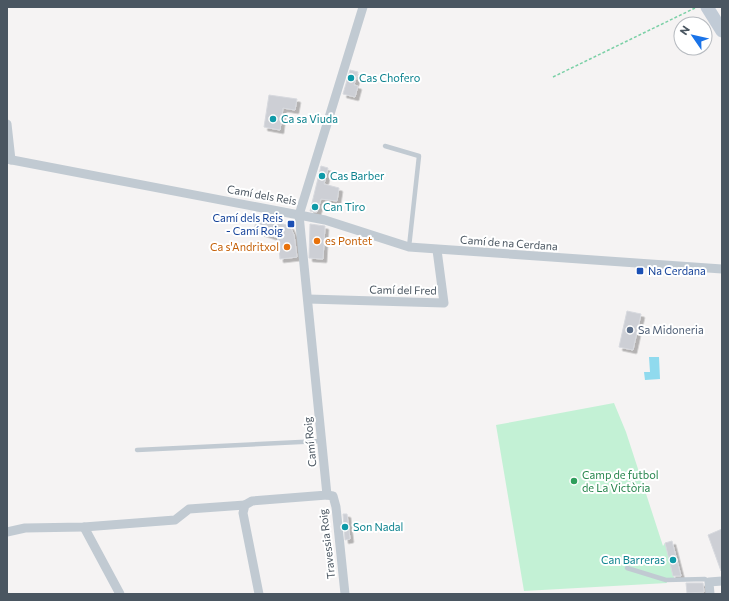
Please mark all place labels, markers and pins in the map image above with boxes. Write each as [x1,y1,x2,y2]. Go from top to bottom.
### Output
place label: Cas Chofero [359,71,421,84]
marker: Cas Chofero [346,73,356,83]
place label: Ca sa Viuda [281,112,338,125]
marker: Ca sa Viuda [268,114,278,124]
place label: Cas Barber [330,169,385,182]
marker: Cas Barber [317,171,327,181]
place label: Can Tiro [323,200,366,213]
marker: Can Tiro [310,202,320,212]
place label: Camí dels Reis - Camí Roig [212,211,283,237]
marker: Camí dels Reis - Camí Roig [286,219,296,229]
place label: es Pontet [325,234,373,247]
marker: es Pontet [312,236,322,246]
place label: Ca s'Andritxol [210,240,279,253]
marker: Ca s'Andritxol [282,242,292,252]
place label: Na Cerdana [648,264,706,277]
marker: Na Cerdana [635,266,645,276]
place label: Sa Midoneria [638,323,704,336]
marker: Sa Midoneria [625,325,635,335]
place label: Camp de futbol de La Victòria [582,468,659,494]
marker: Camp de futbol de La Victòria [569,476,579,486]
place label: Son Nadal [353,520,403,533]
marker: Son Nadal [340,522,350,532]
place label: Can Barreras [601,553,665,566]
marker: Can Barreras [668,555,678,565]

